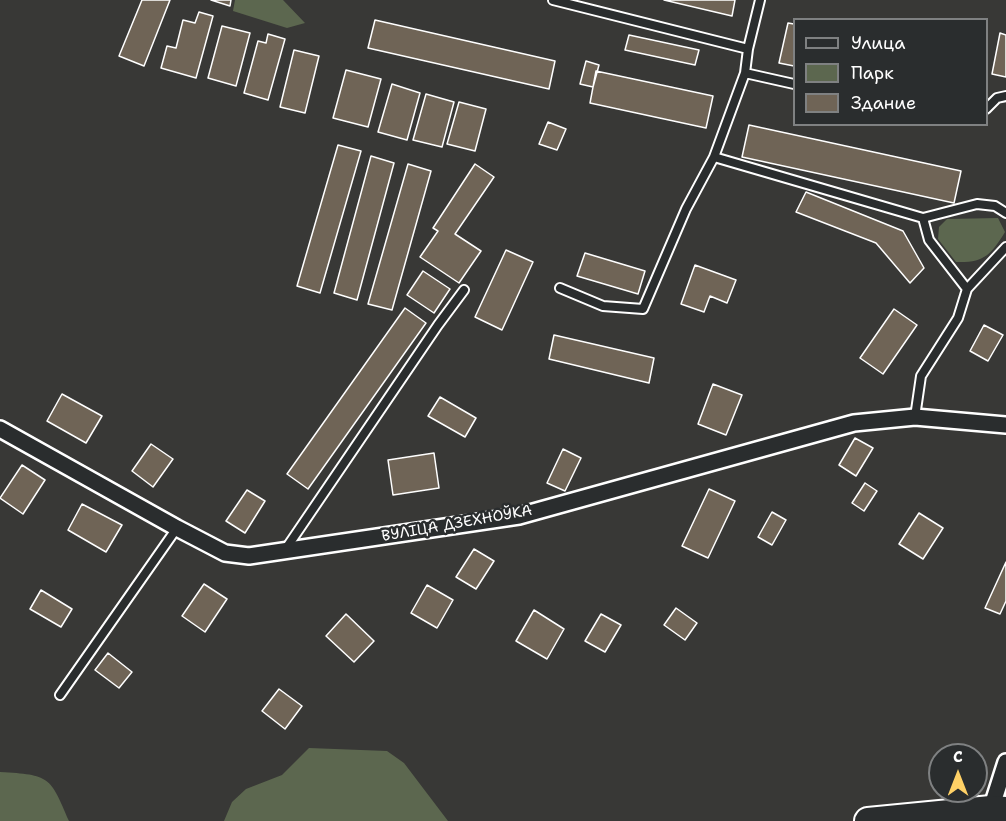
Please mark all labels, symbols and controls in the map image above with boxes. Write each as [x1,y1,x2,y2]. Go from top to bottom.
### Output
legend [793,18,988,126]
text: Улица [851,31,905,55]
text: Парк [851,61,894,85]
text: Здание [851,91,916,115]
street label: ВУЛІЦА ДЗЕХНОЎКА [380,502,534,546]
north arrow [928,743,988,803]
text: С [953,746,963,767]

